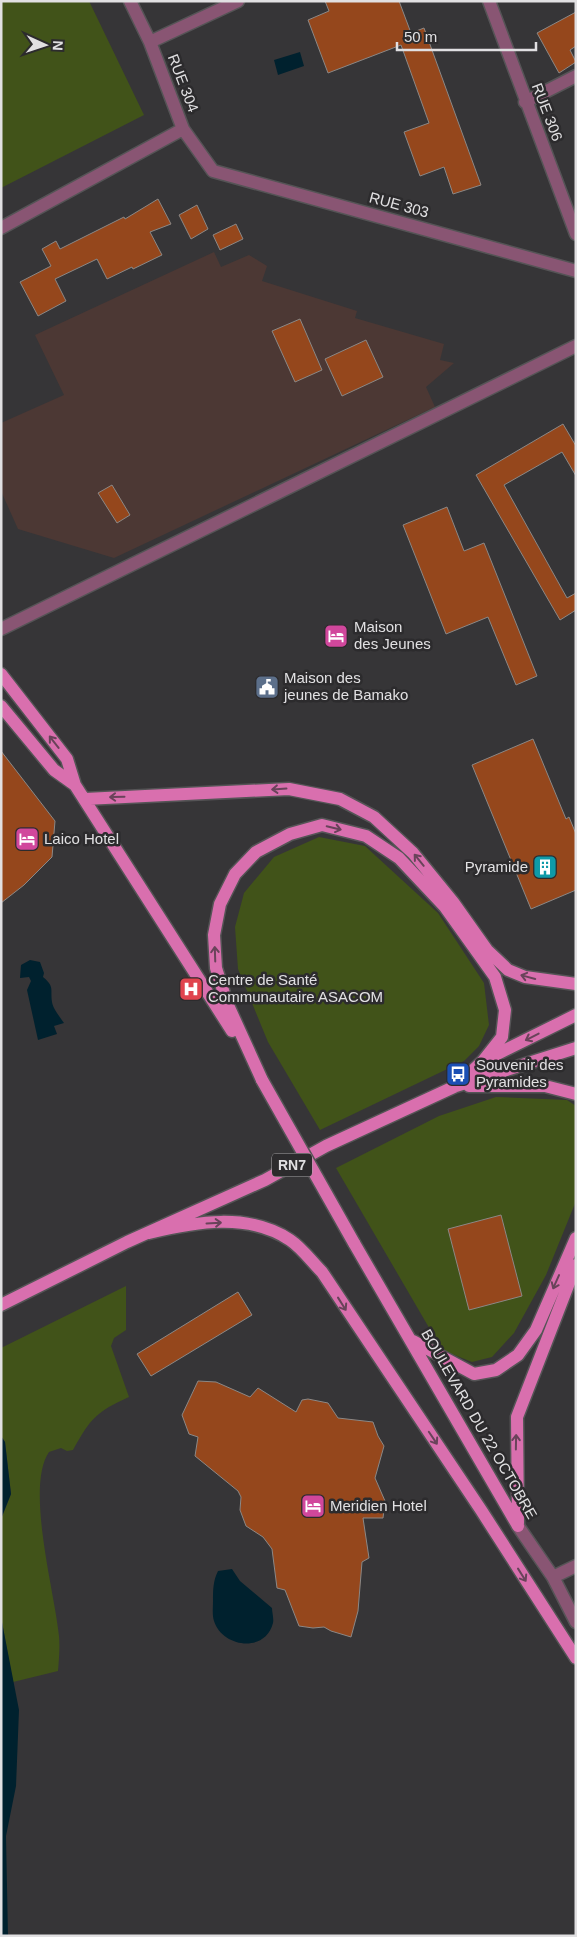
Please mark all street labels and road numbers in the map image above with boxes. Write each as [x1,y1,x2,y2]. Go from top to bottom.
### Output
street label: RUE 304 [165,51,202,114]
street label: RUE 306 [529,80,566,143]
street label: RUE 303 [368,188,431,221]
road number: RN7 [272,1154,312,1176]
street label: BOULEVARD DU 22 OCTOBRE [418,1326,541,1522]

